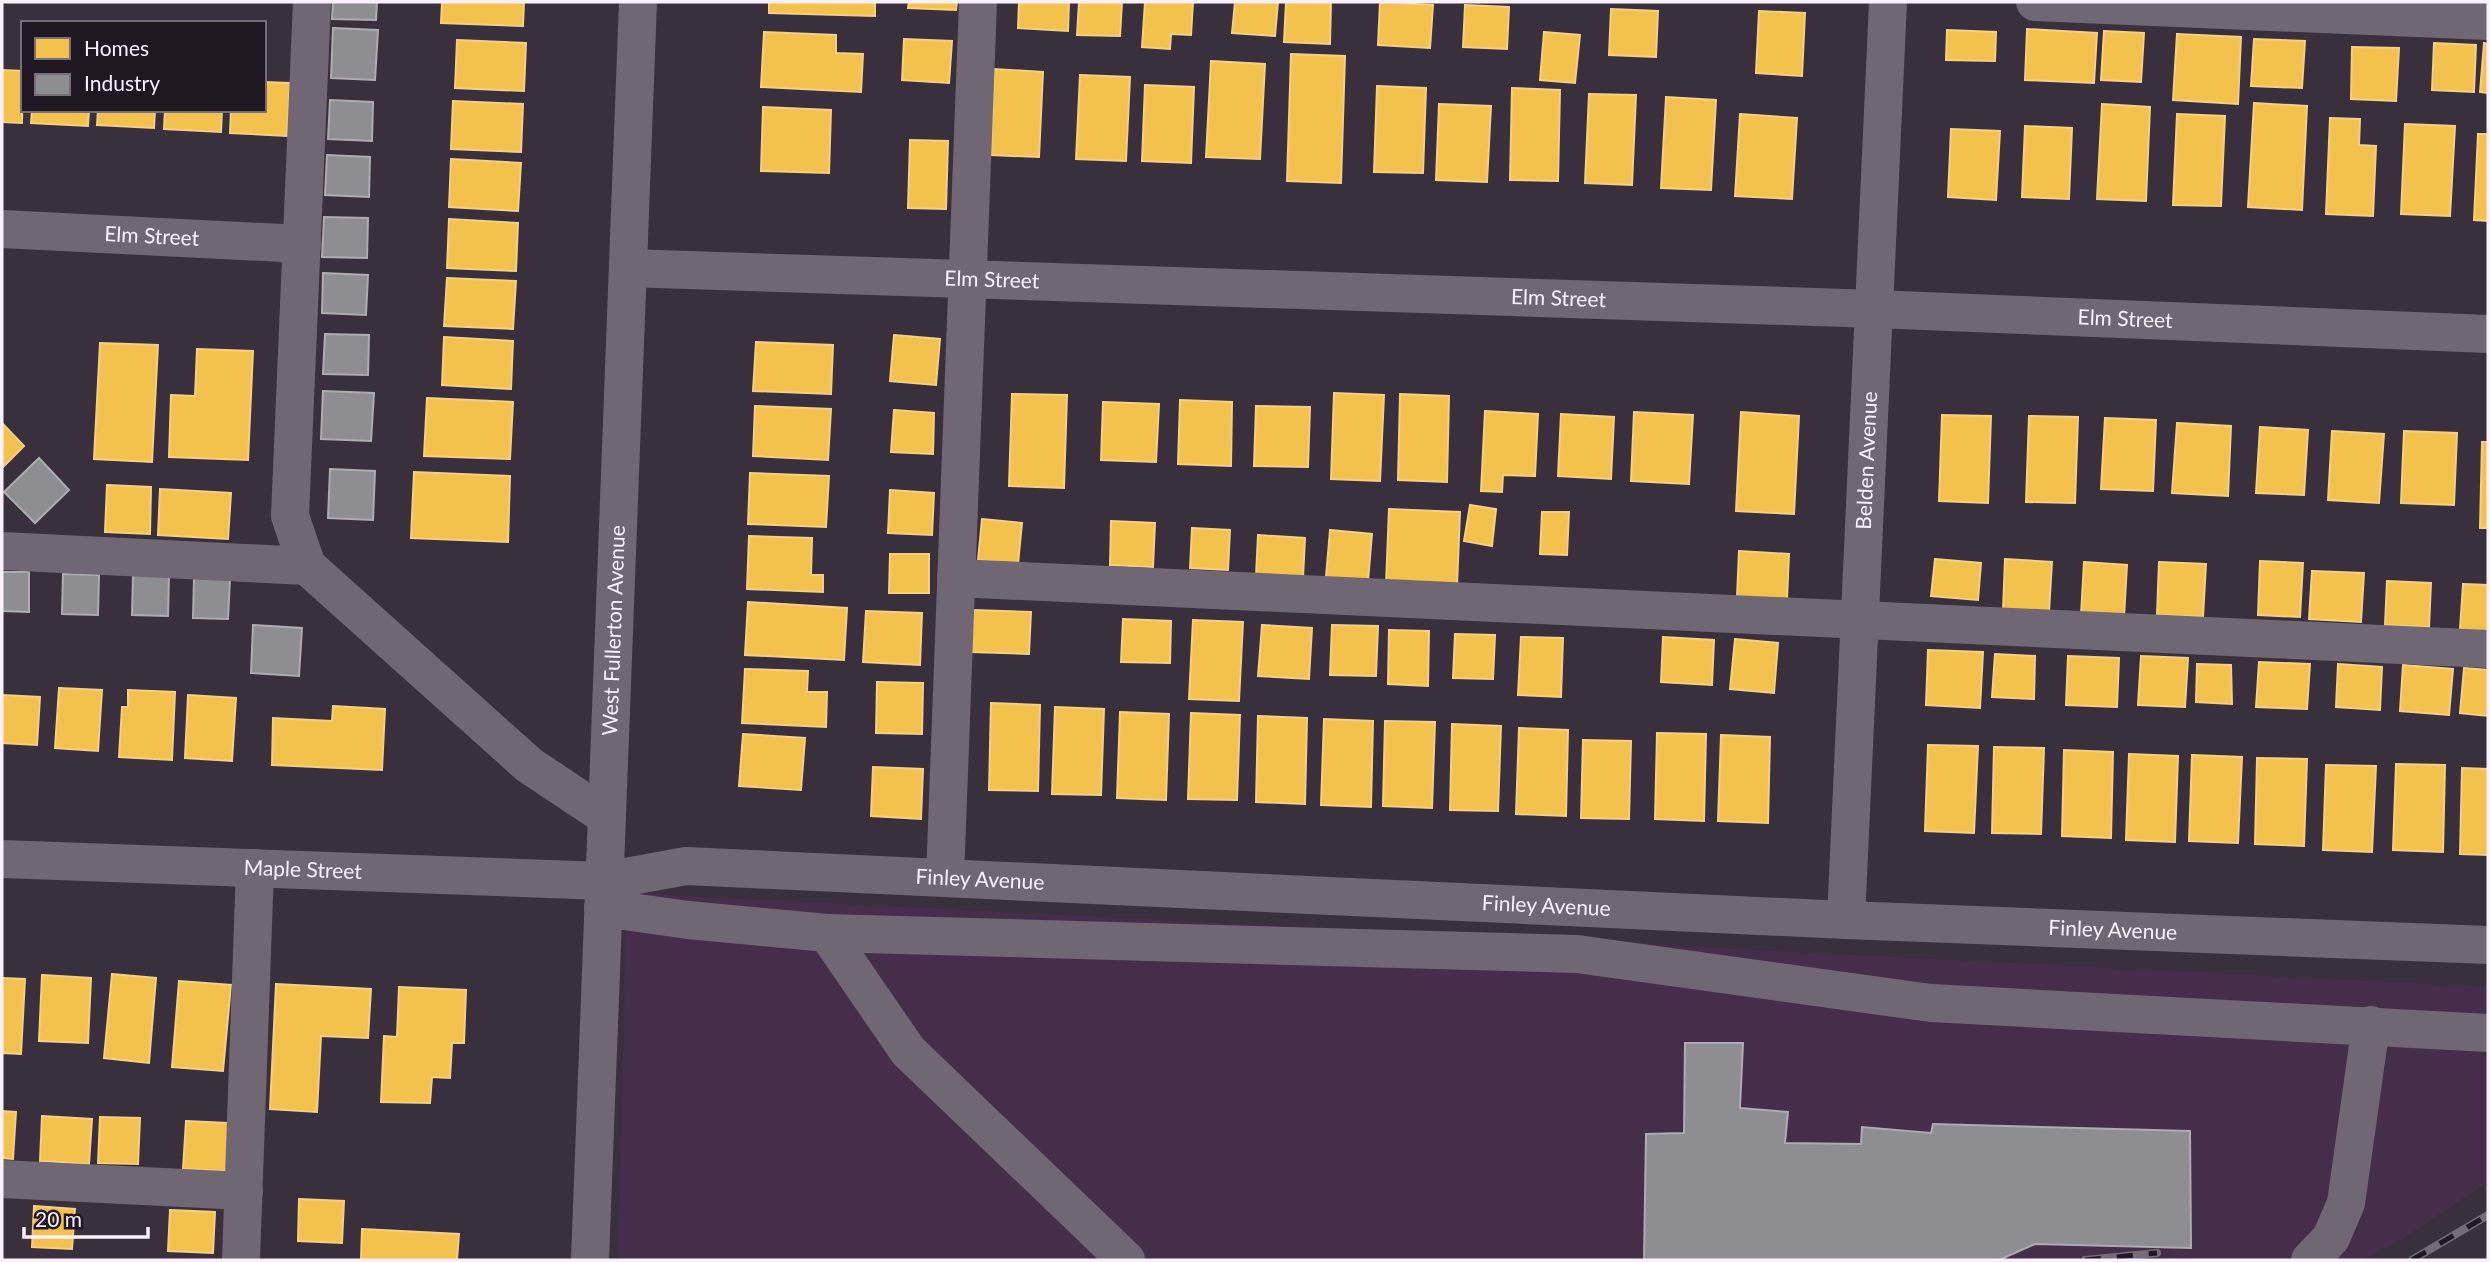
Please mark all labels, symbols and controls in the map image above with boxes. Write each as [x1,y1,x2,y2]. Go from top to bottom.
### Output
legend [21,21,266,112]
text: Homes [84,35,149,60]
text: Industry [84,70,160,95]
street label: Elm Street [104,220,200,250]
street label: Elm Street [944,264,1040,293]
street label: Elm Street [1511,283,1607,311]
street label: Elm Street [2077,303,2174,332]
street label: Belden Avenue [1850,391,1881,530]
street label: West Fullerton Avenue [596,525,629,736]
street label: Maple Street [243,854,363,883]
street label: Finley Avenue [915,863,1045,894]
street label: Finley Avenue [1481,889,1611,920]
street label: Finley Avenue [2048,914,2178,944]
scale bar [24,1196,149,1240]
text: 20 m [35,1206,82,1231]

